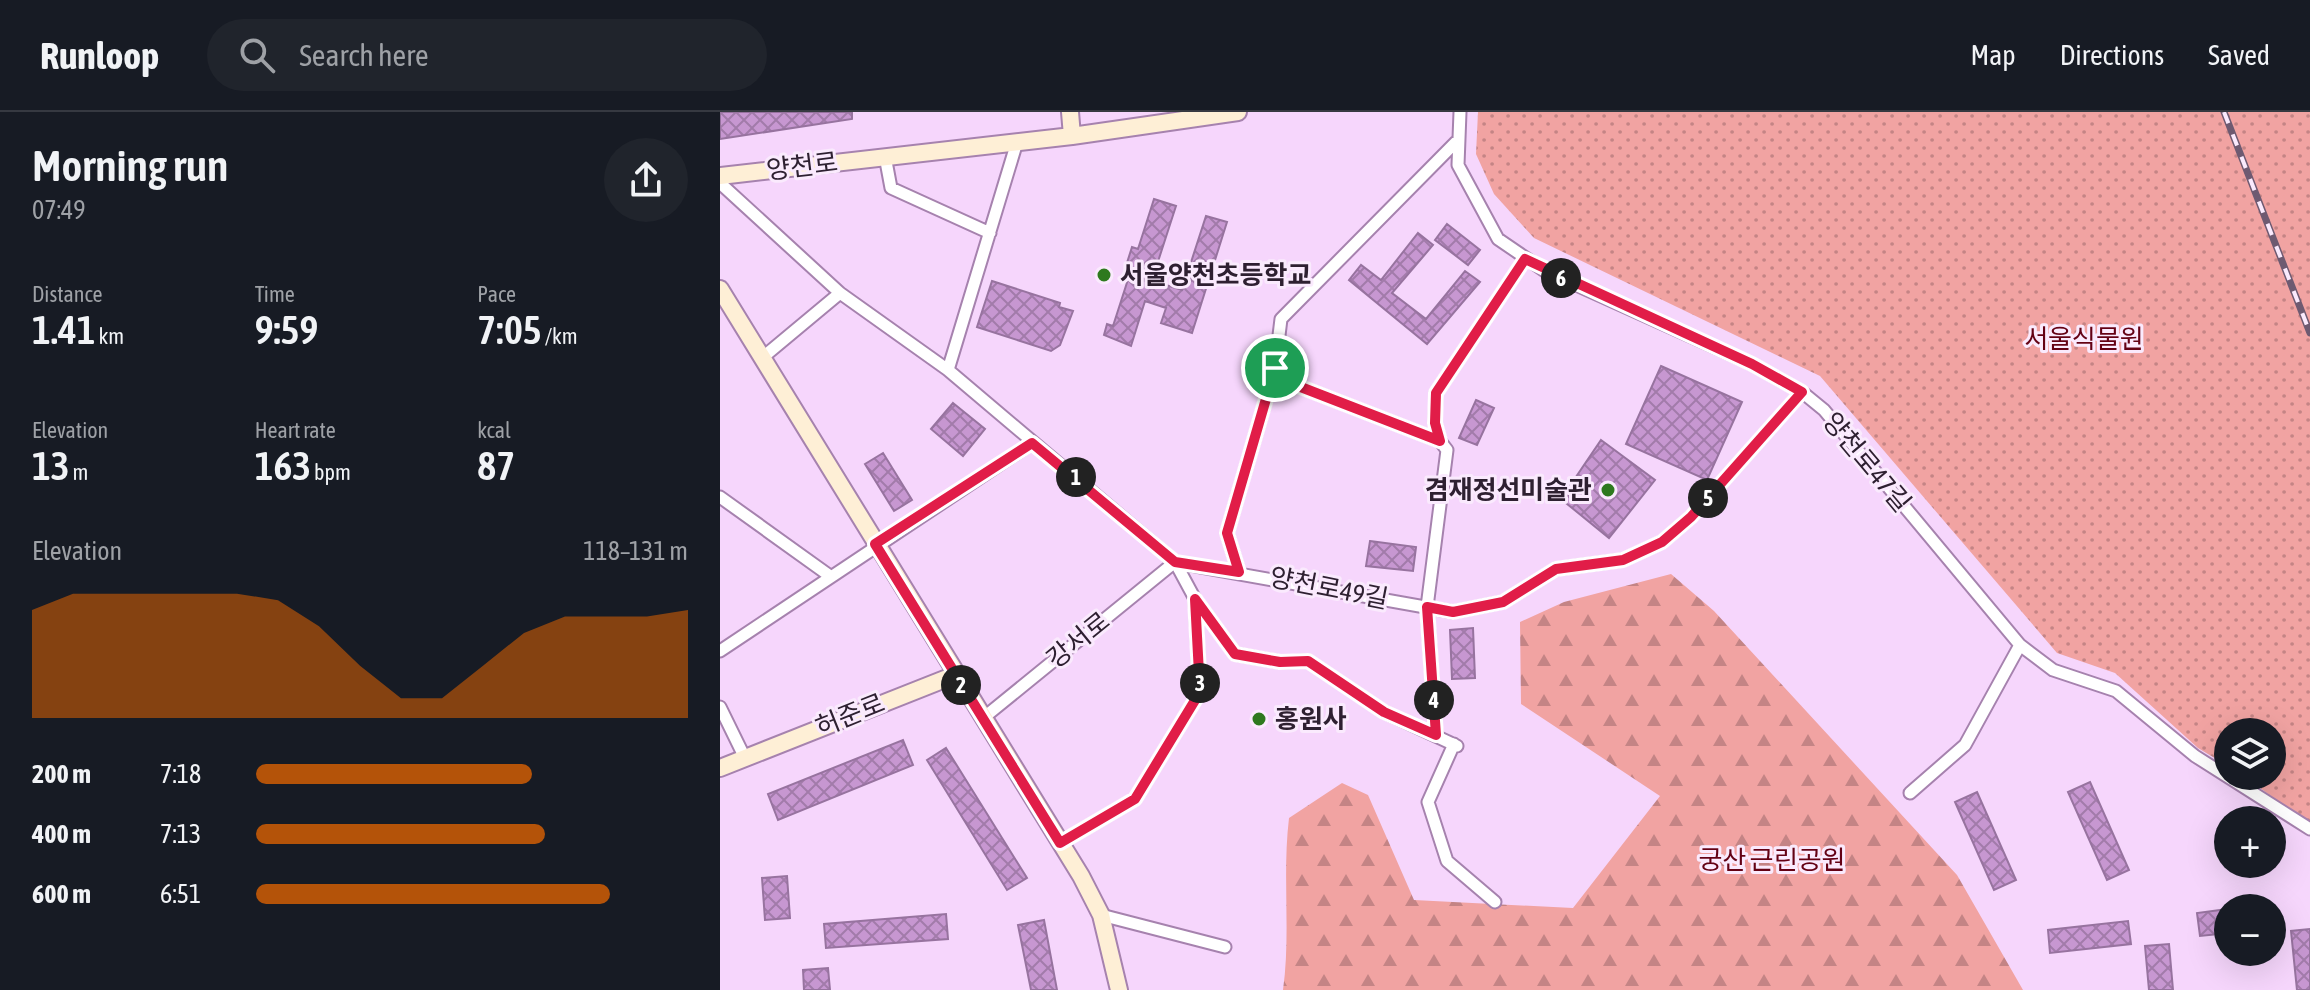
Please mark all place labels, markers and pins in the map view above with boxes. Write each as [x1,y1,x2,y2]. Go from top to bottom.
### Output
pin: 6 [1541,258,1581,298]
place label: 서울양천초등학교 [1120,260,1311,290]
marker: 서울양천초등학교 [1095,266,1113,284]
pin [1241,334,1309,402]
pin: 1 [1056,457,1096,497]
place label: 겸재정선미술관 [1425,475,1592,505]
pin: 5 [1688,478,1728,518]
marker: 겸재정선미술관 [1599,481,1617,499]
pin: 3 [1180,663,1220,703]
pin: 2 [941,665,981,705]
pin: 4 [1414,680,1454,720]
place label: 홍원사 [1275,704,1347,734]
marker: 홍원사 [1250,710,1268,728]

